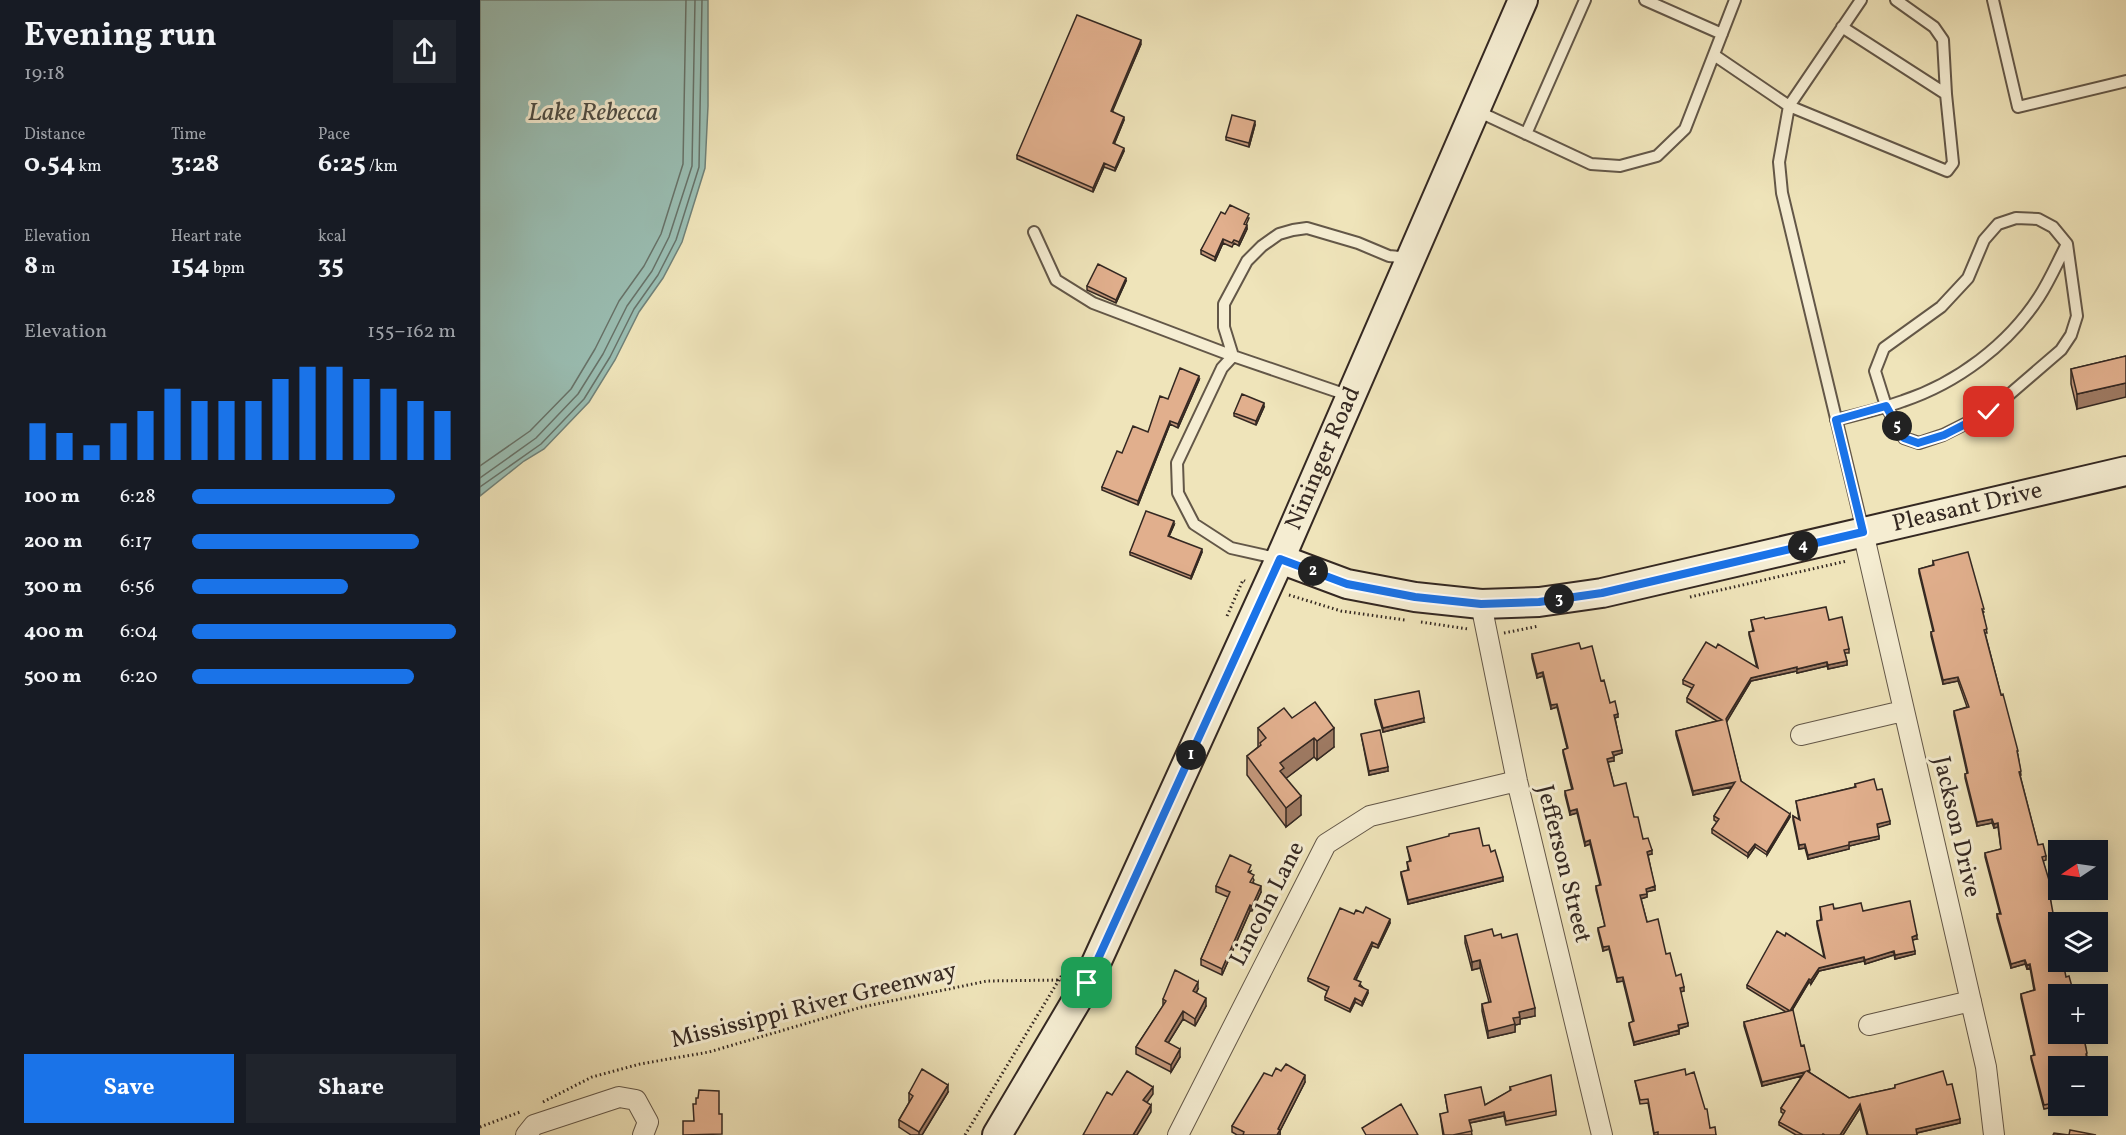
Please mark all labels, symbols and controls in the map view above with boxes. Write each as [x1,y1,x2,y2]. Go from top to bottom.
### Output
text: Evening run [24,14,217,60]
button: share [393,20,456,83]
text: 19:18 [24,60,65,88]
water label: Lake Rebecca [528,95,658,131]
text: Distance [24,124,85,146]
text: Time [171,124,206,146]
text: Pace [318,124,350,146]
text: 0.54 [24,146,75,182]
text: 3:28 [171,146,219,182]
text: 6:25 [318,146,366,182]
text: km [75,156,102,178]
text: /km [366,156,398,178]
text: Elevation [24,226,91,248]
text: Heart rate [171,226,242,248]
text: kcal [318,226,346,248]
text: 8 [24,248,38,284]
text: 154 [171,248,210,284]
text: 35 [318,248,344,284]
text: m [38,258,56,280]
text: bpm [210,258,245,280]
text: Elevation [24,318,107,346]
text: 155–162 m [367,318,456,346]
street label: Nininger Road [1277,381,1370,536]
pin [1963,386,2014,437]
icon: check [1972,395,2005,428]
pin: 5 [1882,411,1912,441]
text: 5 [1893,415,1901,437]
street label: Pleasant Drive [1889,474,2046,542]
text: 100 m [24,483,80,511]
text: 6:28 [120,483,156,511]
text: 200 m [24,528,82,556]
text: 6:17 [120,528,152,556]
pin: 4 [1788,531,1818,561]
text: 4 [1798,535,1808,557]
pin: 2 [1298,556,1328,586]
text: 2 [1309,560,1317,582]
text: 300 m [24,573,82,601]
text: 6:56 [120,573,155,601]
pin: 3 [1544,584,1574,614]
text: 3 [1555,588,1563,610]
text: 400 m [24,618,84,646]
text: 6:04 [120,618,158,646]
text: 500 m [24,663,82,691]
text: 6:20 [120,663,157,691]
pin: 1 [1176,740,1206,770]
text: 1 [1188,744,1194,766]
street label: Jackson Drive [1923,753,1989,901]
street label: Jefferson Street [1527,781,1599,947]
street label: Lincoln Lane [1222,836,1314,972]
north arrow [2048,840,2108,900]
map controls [2048,840,2108,1116]
button: layers [2048,912,2108,972]
street label: Mississippi River Greenway [668,954,960,1058]
pin [1061,957,1112,1008]
icon: arrive [1070,966,1103,999]
button: + [2048,984,2108,1044]
button: Save [24,1054,234,1123]
button: Share [246,1054,456,1123]
button: − [2048,1056,2108,1116]

